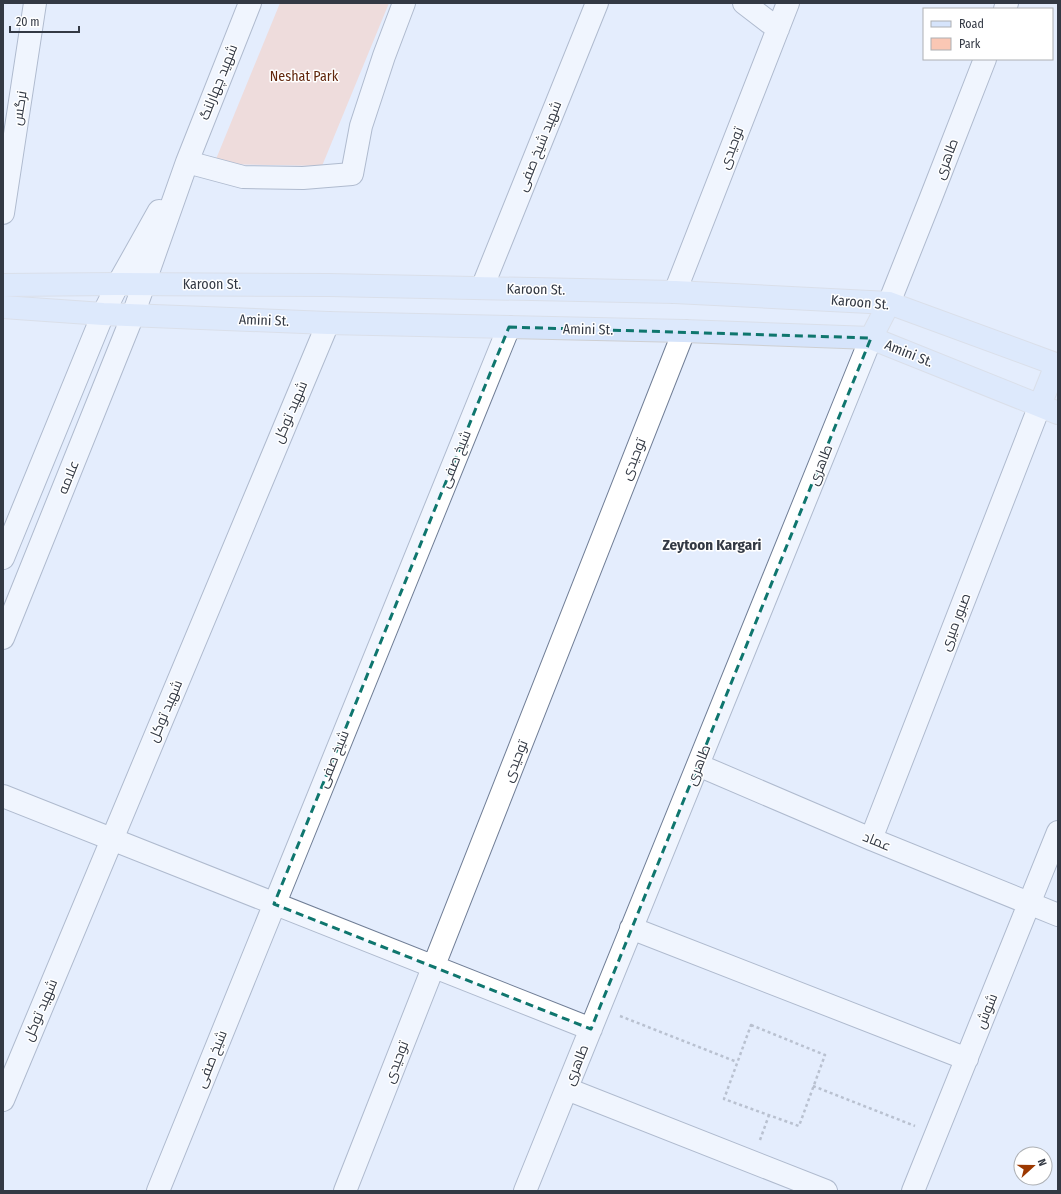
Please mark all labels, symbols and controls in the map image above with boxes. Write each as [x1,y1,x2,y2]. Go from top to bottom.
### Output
scale bar [10,8,79,34]
legend [923,8,1053,60]
text: 20 m [16,15,40,29]
text: Road [959,17,984,31]
text: Park [959,37,981,51]
street label: شهید چهارلنگ [196,42,242,123]
park label: Neshat Park [270,68,339,85]
street label: نرگس [8,90,31,127]
street label: شهید شیخ صفی [514,98,565,194]
street label: توحیدی [716,124,747,172]
street label: طاهری [931,136,962,182]
street label: Karoon St. [183,276,241,293]
street label: Karoon St. [507,280,565,299]
street label: Karoon St. [830,291,890,314]
street label: Amini St. [238,311,289,330]
street label: Amini St. [563,321,613,338]
street label: Amini St. [882,336,935,371]
street label: شهید توکل [270,378,311,446]
street label: شیخ صفی [436,428,475,490]
street label: توحیدی [617,435,650,483]
street label: طاهری [805,442,836,488]
street label: علامه [54,458,83,496]
district label: Zeytoon Kargari [662,536,762,554]
street label: صبور میری [937,591,974,653]
street label: شهید توکل [145,677,186,745]
street label: شیخ صفی [314,728,353,790]
street label: توحیدی [499,737,532,785]
street label: طاهری [683,742,714,788]
street label: عماد [860,828,893,855]
street label: شهید توکل [20,976,61,1044]
street label: شوش [972,991,1001,1031]
street label: شیخ صفی [192,1028,231,1090]
street label: توحیدی [381,1038,412,1086]
street label: طاهری [561,1042,592,1088]
north arrow [1013,1146,1053,1186]
text: N [1035,1157,1049,1168]

